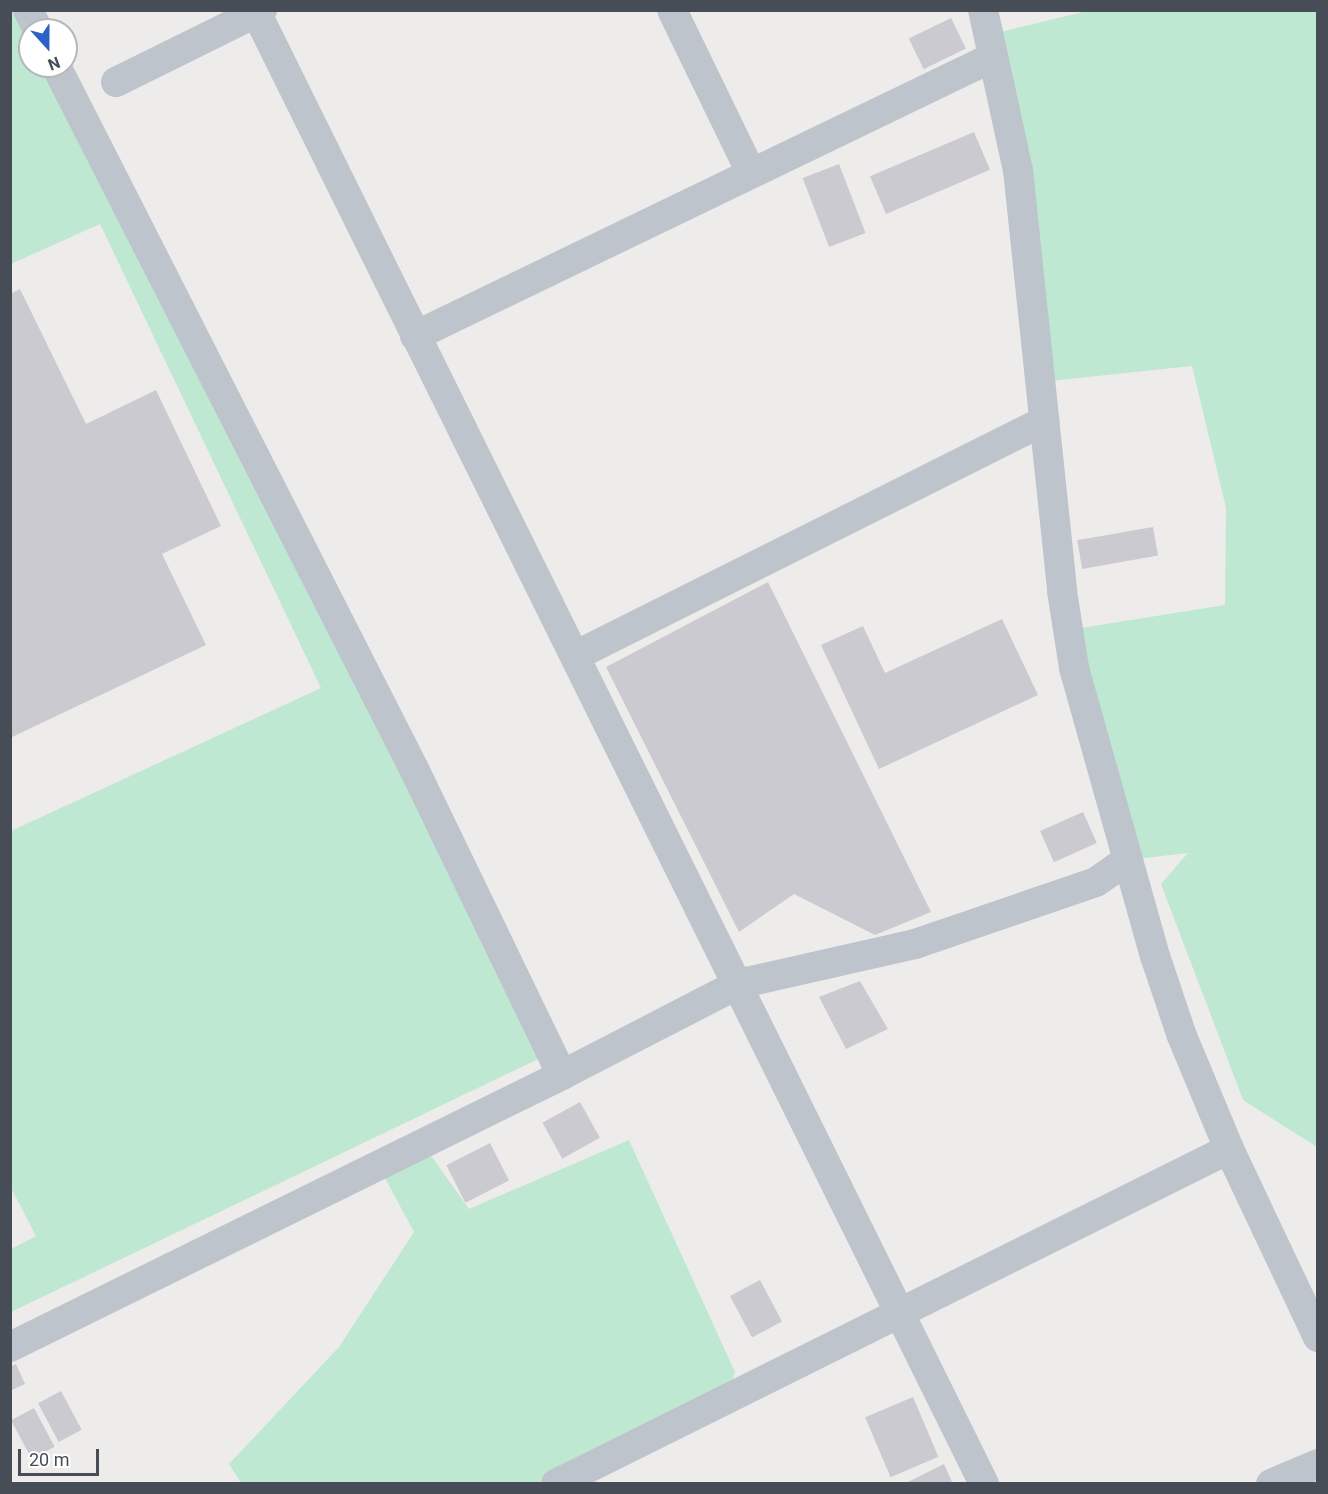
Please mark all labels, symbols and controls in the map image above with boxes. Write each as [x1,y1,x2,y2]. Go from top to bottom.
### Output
north arrow [18,18,78,78]
text: N [45,53,63,74]
scale bar [21,1437,102,1475]
text: 20 m [29,1449,69,1470]

